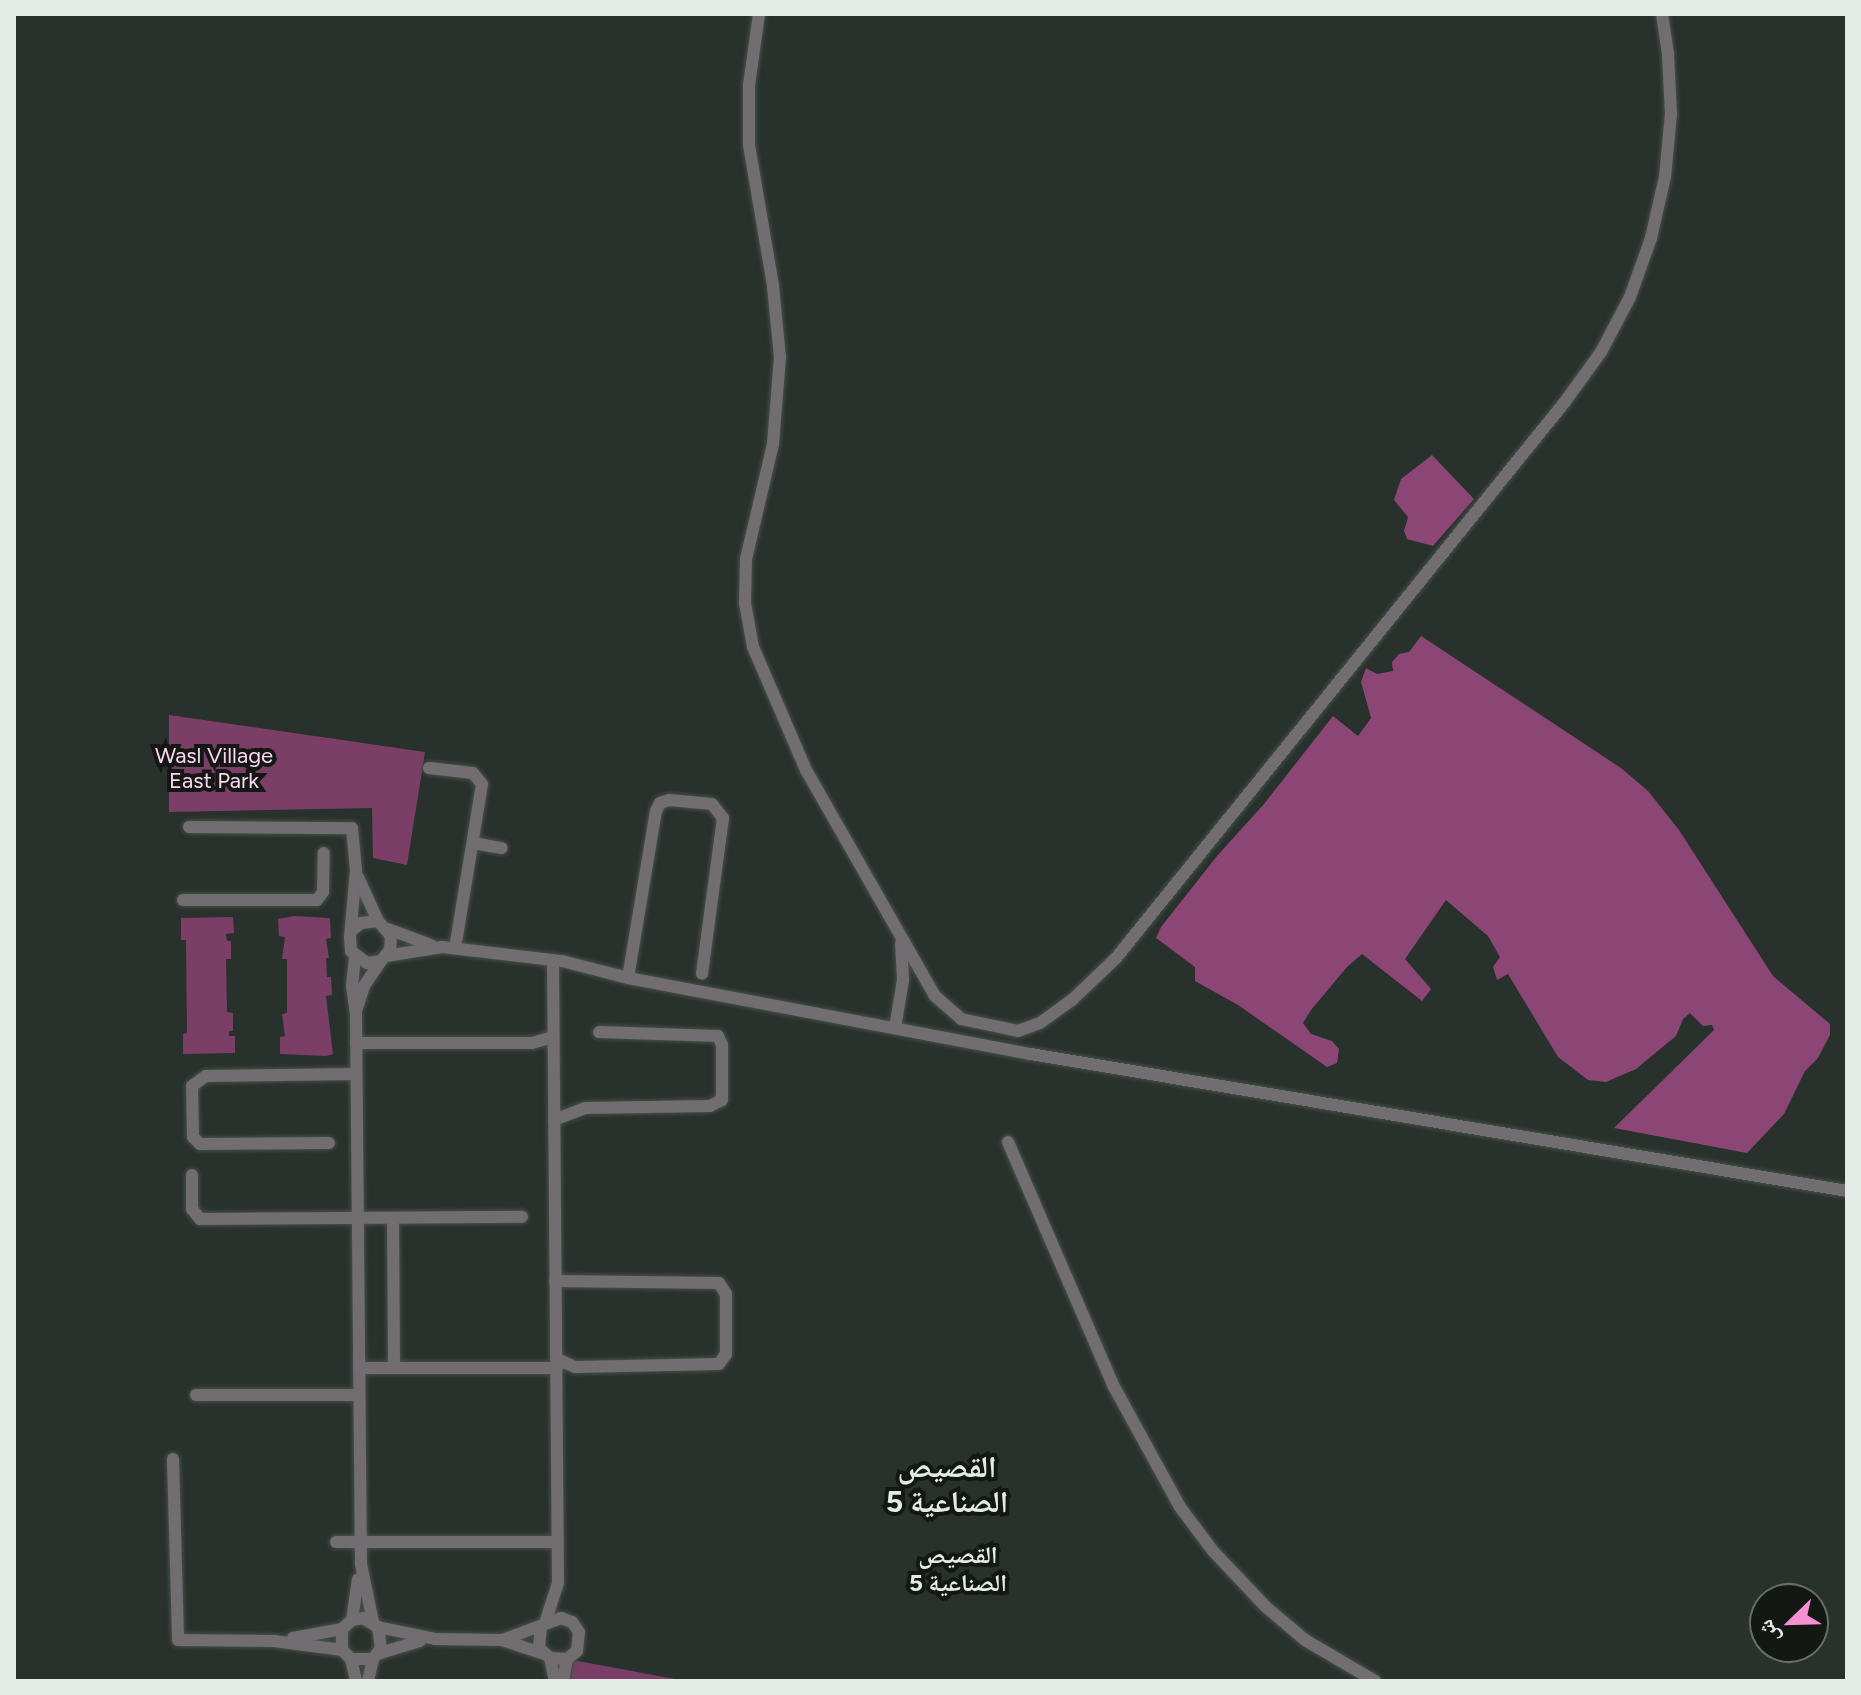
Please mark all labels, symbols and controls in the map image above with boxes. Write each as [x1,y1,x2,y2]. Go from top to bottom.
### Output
park label: Wasl Village East Park [155,742,273,794]
district label: القصيص الصناعية 5 [886,1449,1008,1520]
district label: القصيص الصناعية 5 [909,1541,1007,1597]
north arrow [1749,1583,1829,1663]
text: ش [1751,1616,1785,1648]

